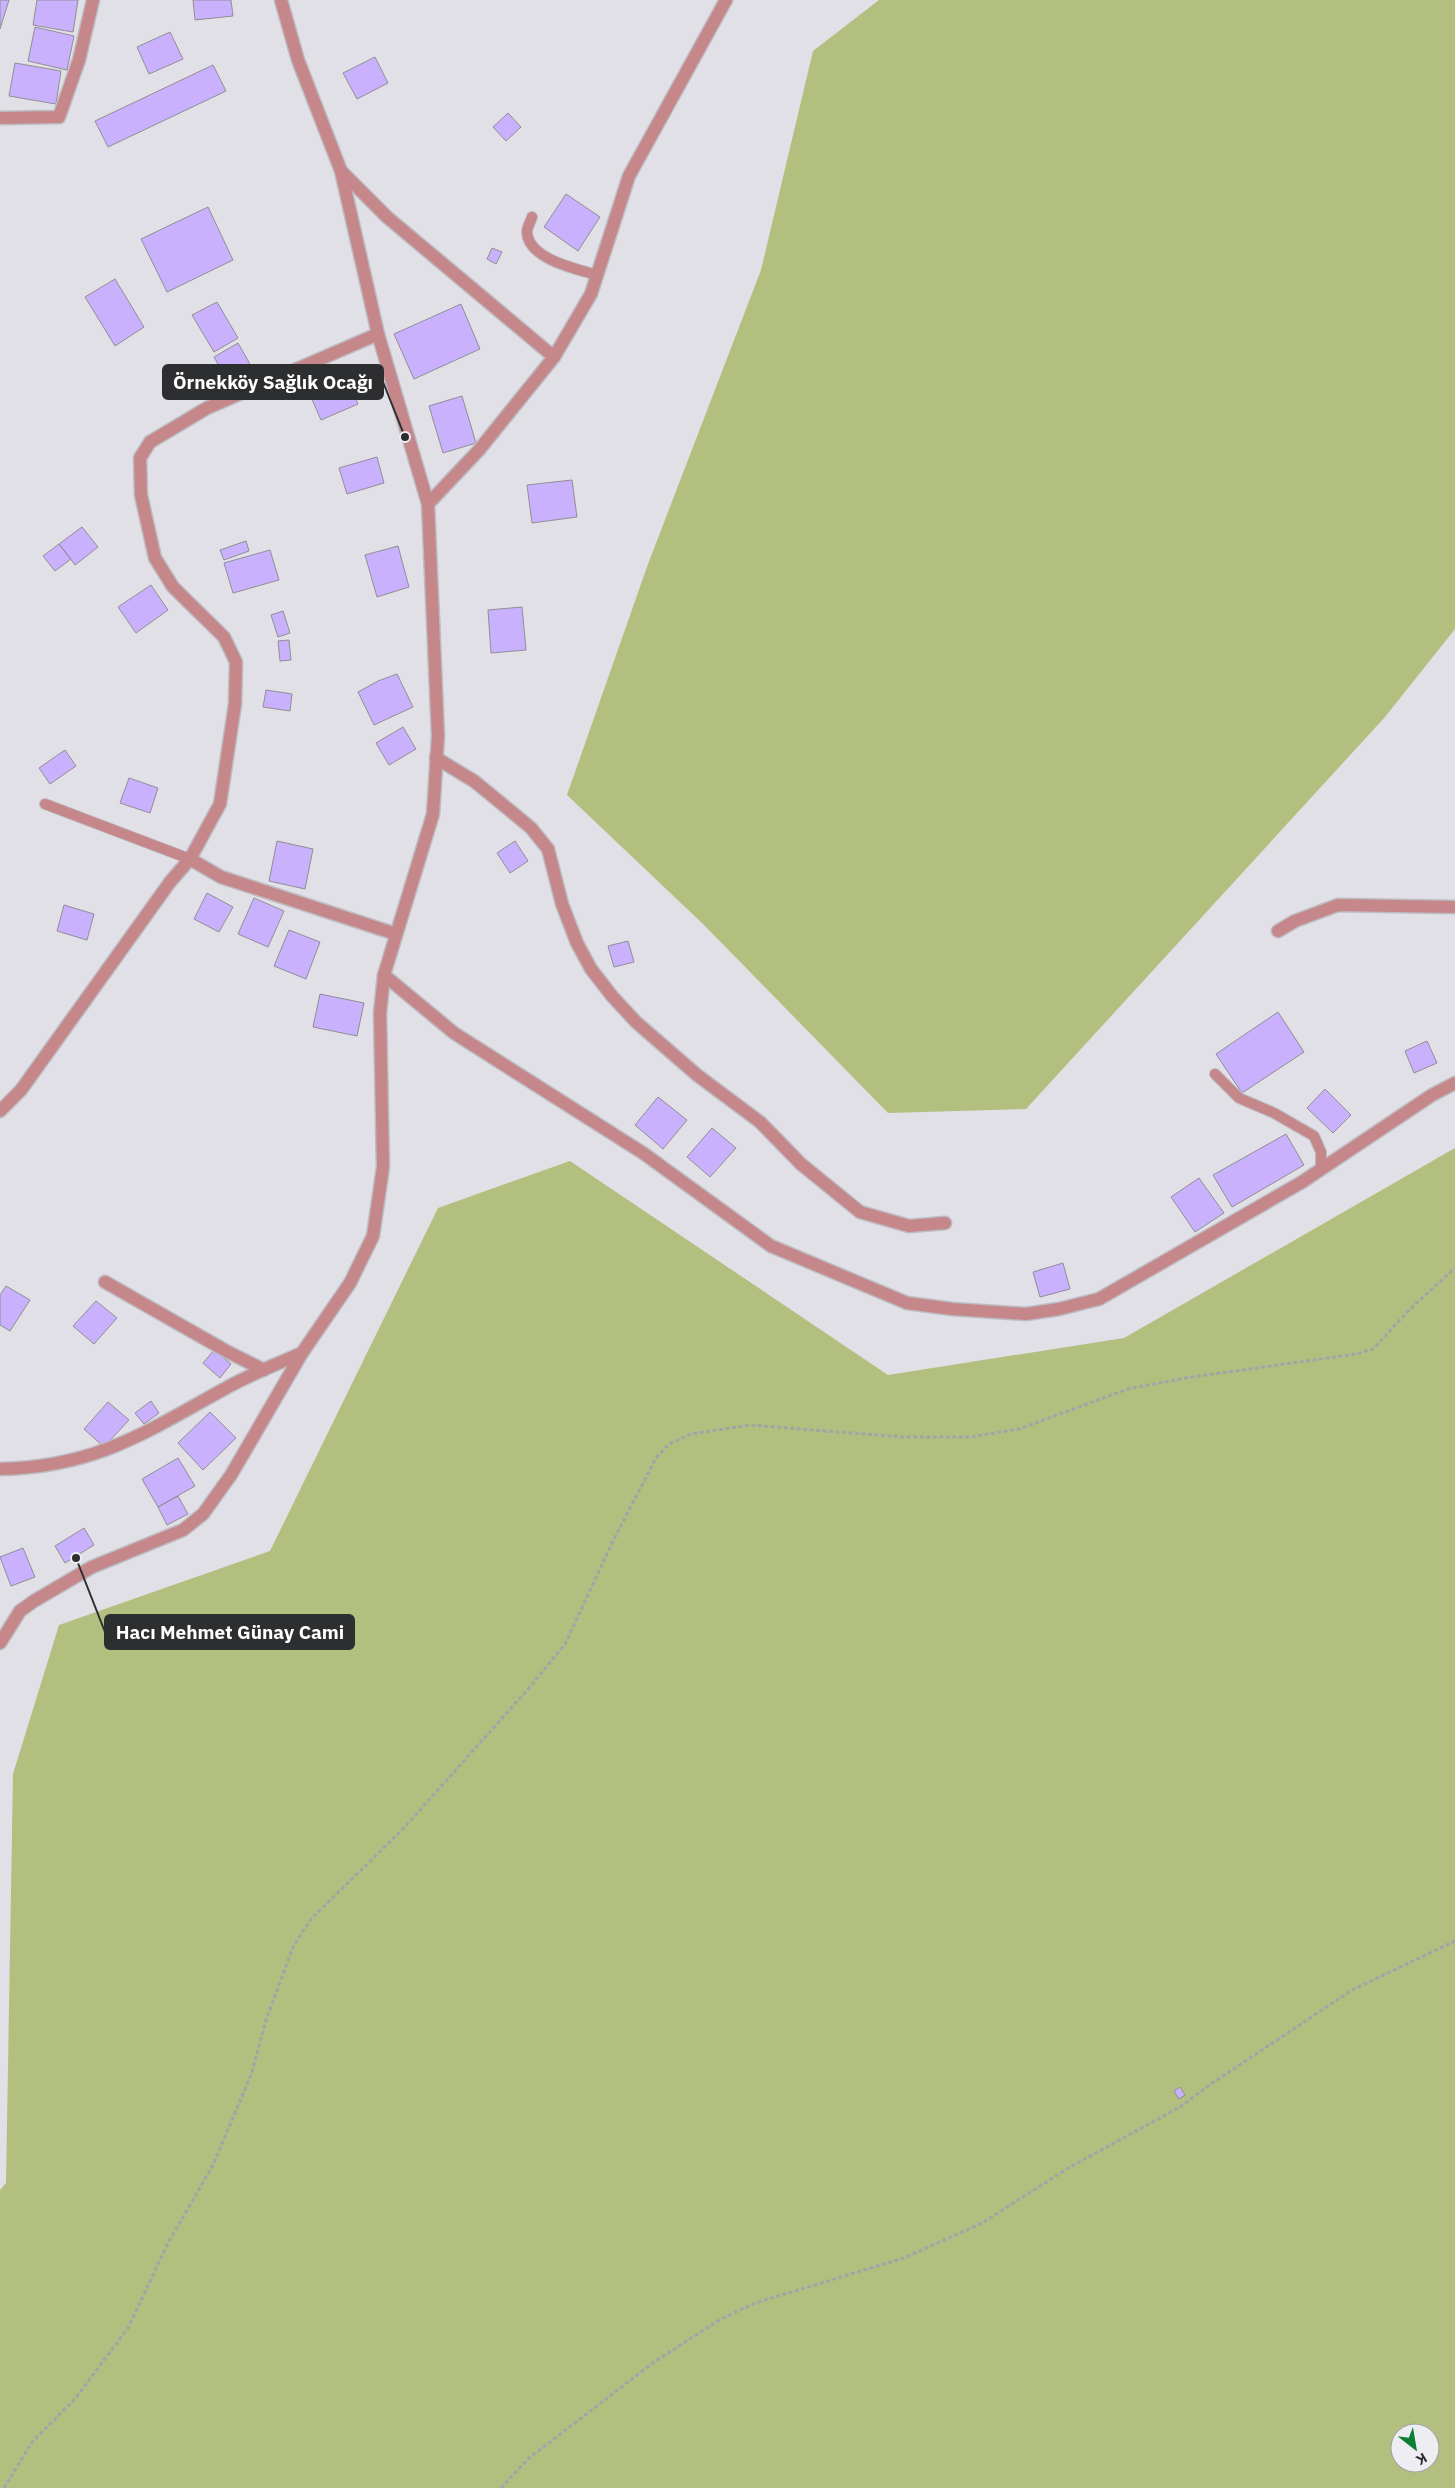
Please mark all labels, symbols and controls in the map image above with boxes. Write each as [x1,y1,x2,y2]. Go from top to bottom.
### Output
callout: Örnekköy Sağlık Ocağı [163,365,383,399]
text: Örnekköy Sağlık Ocağı [173,370,373,394]
callout: Hacı Mehmet Günay Cami [105,1615,354,1649]
text: Hacı Mehmet Günay Cami [116,1620,344,1644]
north arrow [1390,2423,1440,2473]
text: K [1413,2449,1431,2469]

